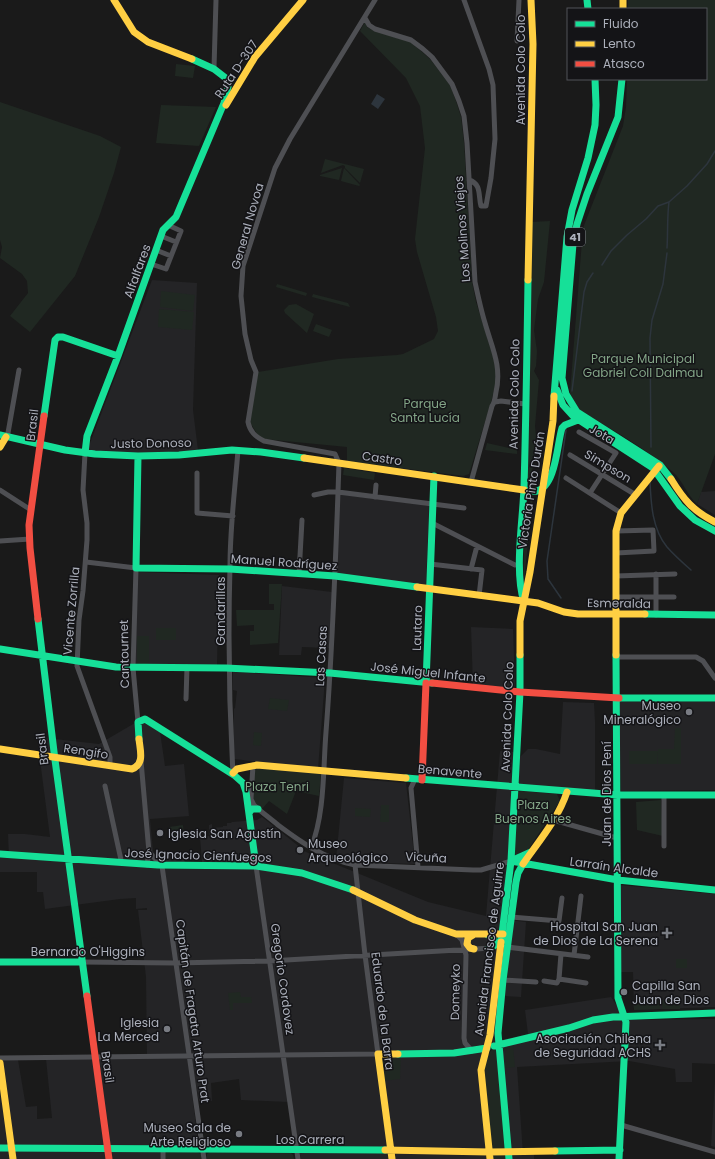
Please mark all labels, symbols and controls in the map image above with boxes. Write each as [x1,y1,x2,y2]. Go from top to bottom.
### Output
legend [567,8,707,80]
street label: Avenida Colo Colo [512,14,529,125]
text: Fluido [603,15,639,32]
text: Lento [603,35,636,52]
street label: Ruta D-307 [210,36,262,101]
text: Atasco [603,55,645,72]
street label: Los Molinos Viejos [450,175,474,283]
street label: General Novoa [227,181,267,271]
road number: 41 [565,228,585,246]
street label: Alfalfares [119,242,155,300]
street label: Avenida Colo Colo [505,338,523,449]
park label: Parque Municipal Gabriel Coll Dalmau [583,350,703,381]
park label: Parque Santa Lucía [390,395,460,426]
street label: Brasil [22,408,42,442]
street label: Jota [586,420,618,448]
street label: Victoria Pinto Durán [513,430,549,550]
street label: Justo Donoso [110,434,192,452]
street label: Simpson [581,445,635,487]
street label: Castro [361,447,403,469]
street label: Manuel Rodríguez [230,550,338,574]
street label: Vicente Zorrilla [59,566,83,656]
street label: Gandarillas [212,576,229,646]
street label: Esmeralda [587,594,651,612]
street label: Lautaro [408,605,426,651]
street label: Cantournet [115,619,133,689]
street label: Las Casas [311,625,331,687]
street label: José Miguel Infante [370,657,486,687]
street label: Avenida Colo Colo [497,661,517,773]
place label: Museo Mineralógico [603,697,681,728]
marker: Museo Mineralógico [684,707,694,717]
street label: Brasil [32,732,52,766]
street label: Rengifo [62,739,110,763]
street label: Juan de Dios Pení [598,741,615,847]
street label: Benavente [417,760,483,782]
park label: Plaza Tenri [245,778,309,795]
park label: Plaza Buenos Aires [495,796,571,827]
place label: Iglesia San Agustín [168,825,281,842]
marker: Iglesia San Agustín [155,828,165,838]
place label: Museo Arqueológico [308,835,388,866]
street label: José Ignacio Cienfuegos [124,844,272,866]
marker: Museo Arqueológico [295,845,305,855]
street label: Vicuña [405,847,447,867]
street label: Larraín Alcalde [569,852,659,882]
street label: Avenida Francisco de Aguirre [470,861,508,1037]
street label: Capitán de Fragata Arturo Prat [172,918,214,1104]
place label: Hospital San Juan de Dios de La Serena [533,918,658,949]
street label: Gregorio Cordovez [267,922,299,1036]
marker: Hospital San Juan de Dios de La Serena [661,927,673,939]
street label: Bernardo O'Higgins [31,943,145,960]
street label: Eduardo de la Barra [367,951,399,1071]
street label: Domeyko [446,963,464,1020]
place label: Capilla San Juan de Dios [632,977,709,1008]
marker: Capilla San Juan de Dios [619,987,629,997]
place label: Iglesia La Merced [97,1014,159,1045]
marker: Iglesia La Merced [162,1024,172,1034]
place label: Asociación Chilena de Seguridad ACHS [534,1030,651,1061]
marker: Asociación Chilena de Seguridad ACHS [654,1039,666,1051]
street label: Brasil [97,1050,119,1084]
place label: Museo Sala de Arte Religioso [143,1119,231,1150]
marker: Museo Sala de Arte Religioso [234,1129,244,1139]
street label: Los Carrera [276,1131,344,1148]

